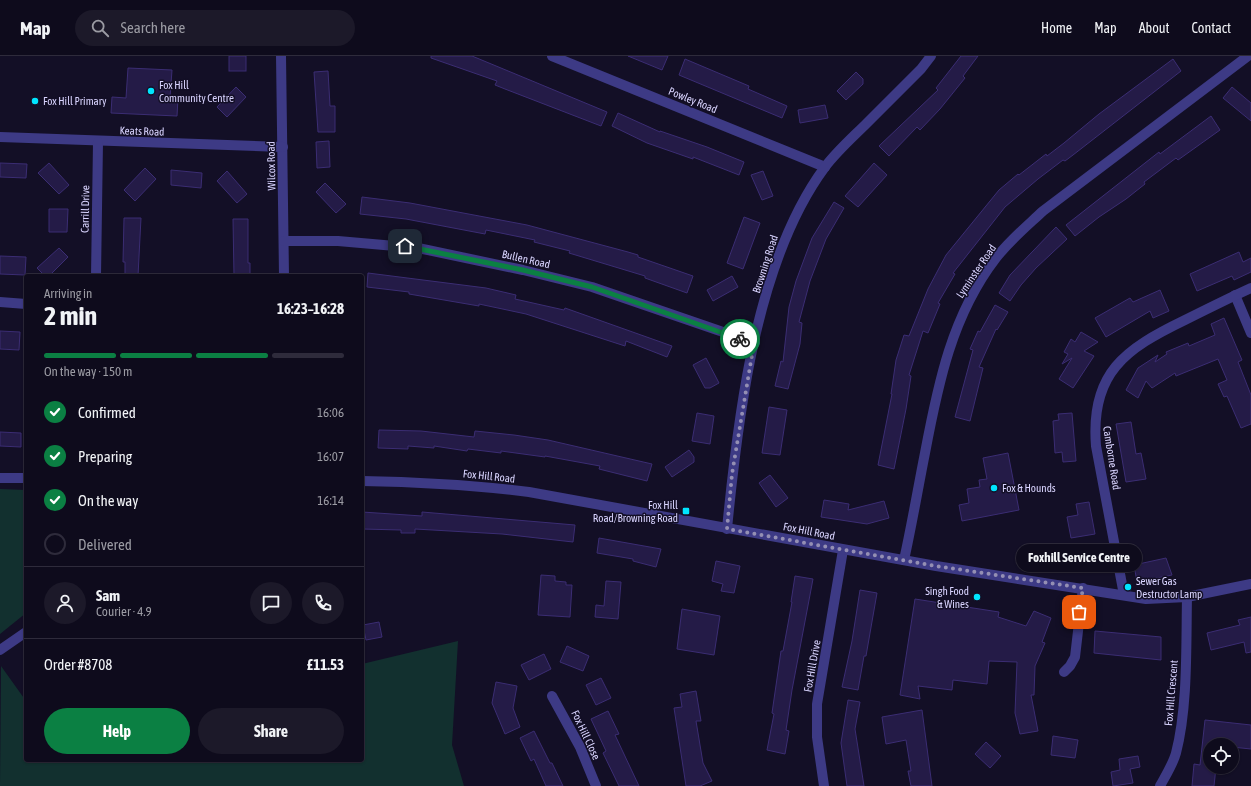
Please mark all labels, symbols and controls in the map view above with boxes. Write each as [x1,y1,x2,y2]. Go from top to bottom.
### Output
search box [75,10,355,46]
text: Map [20,17,51,39]
icon: search [89,17,111,39]
text: Search here [121,19,185,36]
text: Home [1041,20,1072,36]
text: Map [1094,20,1117,36]
text: About [1139,20,1170,36]
text: Contact [1192,20,1231,36]
place label: Fox Hill Community Centre [159,79,234,104]
street label: Powley Road [667,85,719,115]
marker: Fox Hill Community Centre [146,86,156,96]
place label: Fox Hill Primary [43,95,107,107]
marker: Fox Hill Primary [30,96,40,106]
street label: Keats Road [119,124,165,138]
street label: Wilcox Road [265,141,277,191]
street label: Carrill Drive [79,185,91,233]
pin [388,229,422,263]
street label: Browning Road [750,233,780,295]
icon: home [394,235,416,257]
street label: Lyminster Road [954,242,998,300]
street label: Bullen Road [501,248,551,270]
text: Arriving in [44,286,92,301]
text: 16:23–16:28 [277,300,344,317]
text: 2 min [44,301,97,331]
courier [720,319,760,359]
icon: bike [729,328,751,350]
text: On the way · 150 m [44,364,132,379]
icon: check [44,401,66,423]
text: Confirmed [78,404,136,421]
text: 16:06 [317,405,344,420]
street label: Camborne Road [1101,425,1123,491]
icon: check [44,445,66,467]
text: Preparing [78,448,132,465]
text: 16:07 [317,449,344,464]
street label: Fox Hill Road [462,467,516,485]
place label: Fox & Hounds [1002,482,1056,494]
marker: Fox & Hounds [989,483,999,493]
icon: check [44,489,66,511]
text: On the way [78,492,139,509]
text: 16:14 [317,493,344,508]
place label: Fox Hill Road/Browning Road [593,499,678,524]
marker: Fox Hill Road/Browning Road [681,506,691,516]
street label: Fox Hill Road [782,520,836,542]
text: Delivered [78,536,132,553]
callout: Foxhill Service Centre [1016,544,1142,572]
text: Foxhill Service Centre [1028,550,1130,565]
place label: Sewer Gas Destructor Lamp [1136,575,1202,600]
button: person [44,582,86,624]
button: chat [250,582,292,624]
button: phone [302,582,344,624]
marker: Sewer Gas Destructor Lamp [1123,582,1133,592]
place label: Singh Food & Wines [925,585,969,610]
text: Sam [96,587,120,604]
marker: Singh Food & Wines [972,592,982,602]
pin [1062,595,1096,629]
icon: bag [1068,601,1090,623]
text: Courier · 4.9 [96,604,152,619]
street label: Fox Hill Drive [802,639,822,693]
text: Order #8708 [44,656,112,673]
text: £11.53 [307,656,344,673]
street label: Fox Hill Crescent [1162,660,1180,726]
button: Help [44,708,190,754]
button: Share [198,708,344,754]
street label: Fox Hill Close [569,708,603,762]
map controls [1203,738,1239,774]
button: locate [1203,738,1239,774]

